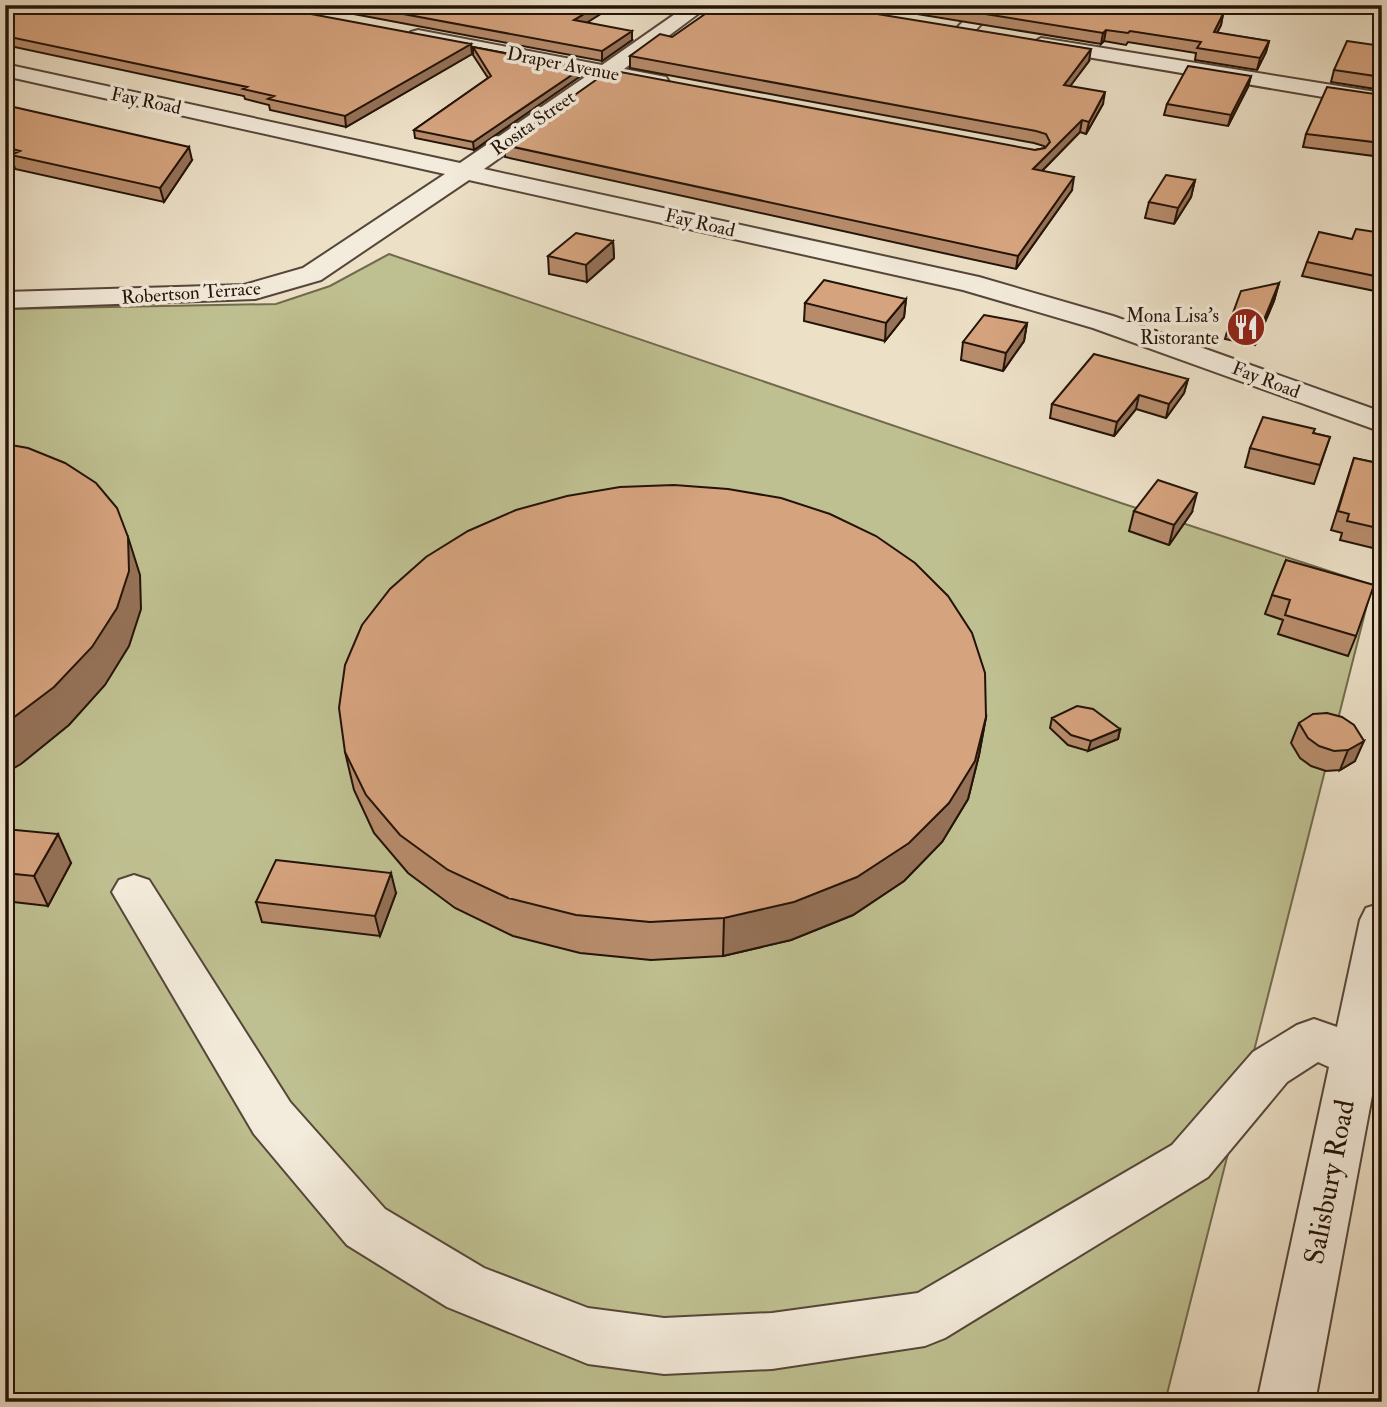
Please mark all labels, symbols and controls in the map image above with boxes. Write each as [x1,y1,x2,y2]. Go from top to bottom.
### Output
street label: Draper Avenue [505,41,621,88]
street label: Fay Road [109,82,184,120]
street label: Rosita Street [486,85,580,161]
street label: Fay Road [663,203,738,243]
street label: Robertson Terrace [120,276,262,310]
place label: Mona Lisa's Ristorante [1126,304,1219,350]
restaurant icon: Mona Lisa's Ristorante [1225,306,1267,348]
street label: Fay Road [1229,356,1304,404]
street label: Salisbury Road [1297,1097,1363,1267]

